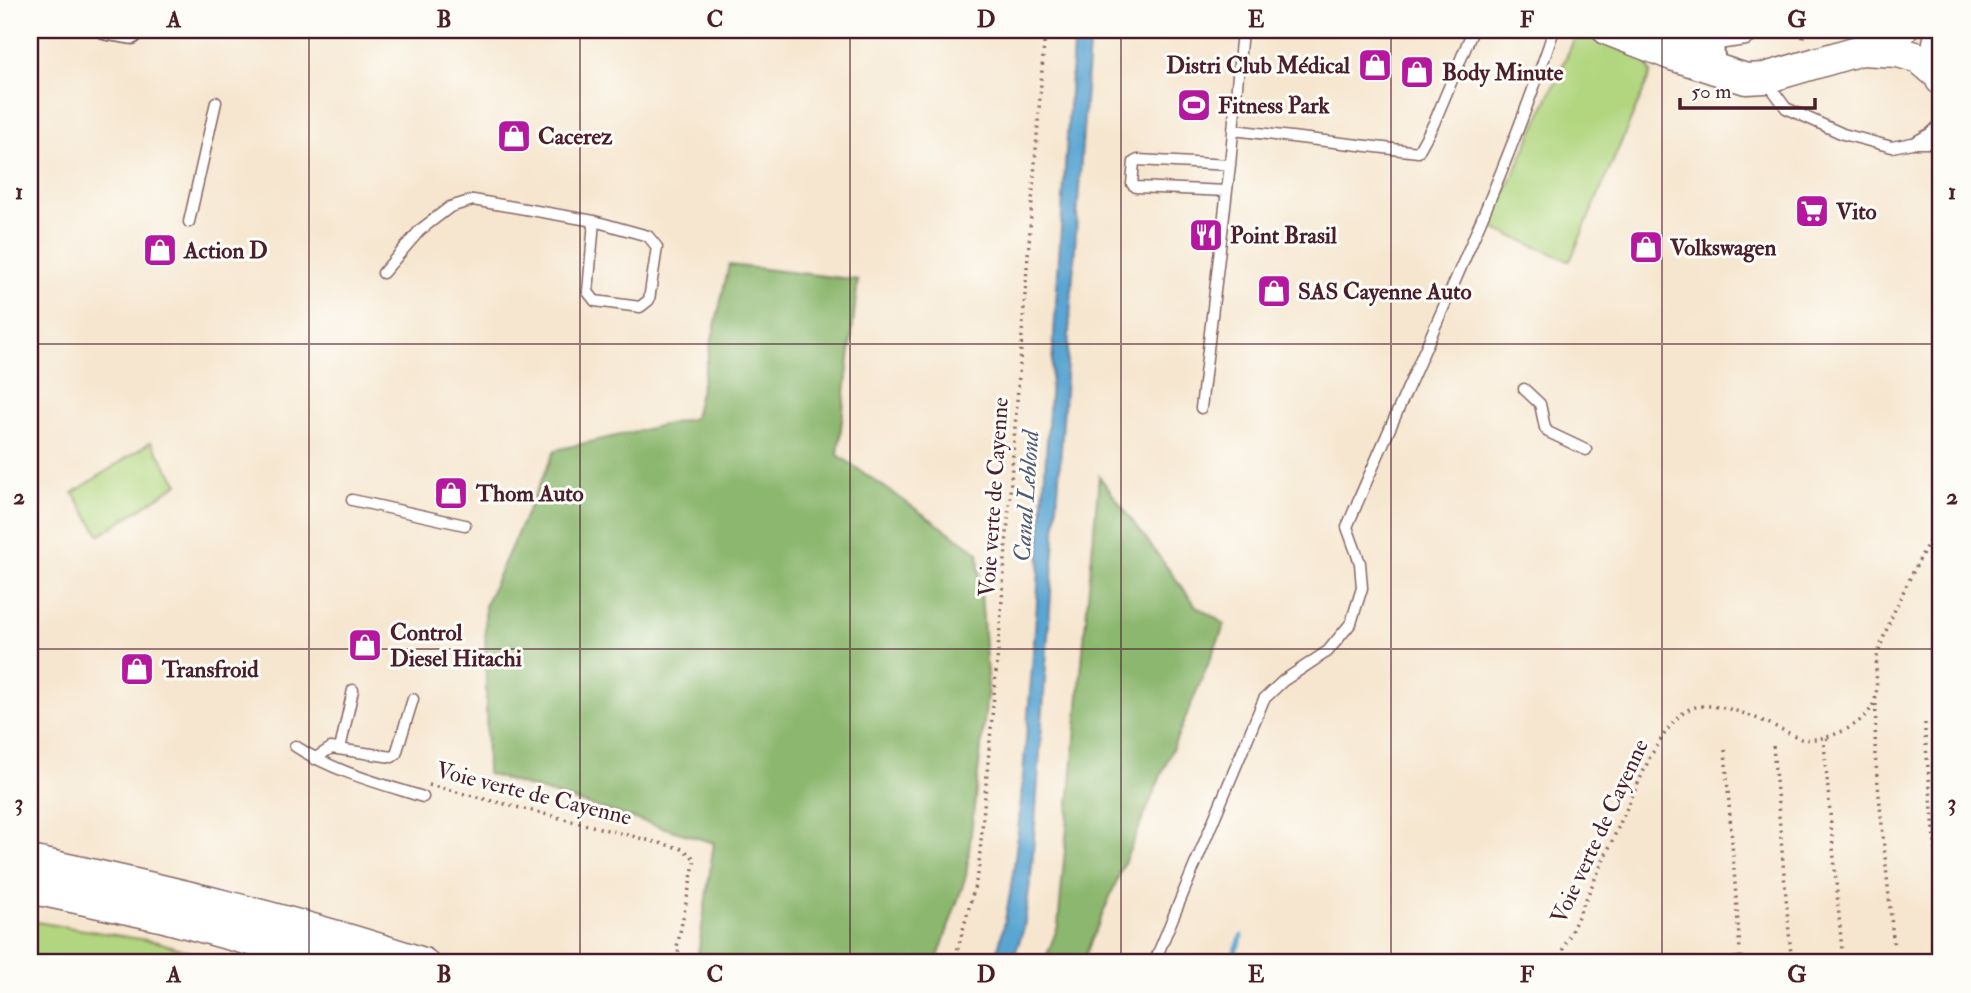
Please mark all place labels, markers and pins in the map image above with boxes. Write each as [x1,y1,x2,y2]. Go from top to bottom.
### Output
shop icon: Distri Club Médical [1356,46,1394,84]
place label: Distri Club Médical [1166,51,1351,80]
shop icon: Body Minute [1398,53,1436,91]
place label: Body Minute [1442,58,1564,88]
sports icon: Fitness Park [1175,86,1213,124]
place label: Fitness Park [1218,91,1331,120]
shop icon: Cacerez [495,117,533,155]
place label: Cacerez [538,122,613,151]
supermarket icon: Vito [1793,192,1831,230]
place label: Vito [1835,197,1877,226]
restaurant icon: Point Brasil [1187,216,1225,254]
place label: Point Brasil [1230,221,1338,250]
shop icon: Volkswagen [1627,228,1665,266]
shop icon: Action D [141,231,179,269]
place label: Volkswagen [1669,233,1776,263]
place label: Action D [183,236,268,265]
shop icon: SAS Cayenne Auto [1255,272,1293,310]
place label: SAS Cayenne Auto [1298,277,1472,307]
shop icon: Thom Auto [432,474,470,512]
place label: Thom Auto [475,479,584,508]
place label: Control Diesel Hitachi [390,618,522,673]
shop icon: Control Diesel Hitachi [346,626,384,664]
shop icon: Transfroid [118,650,156,688]
place label: Transfroid [161,655,259,684]

